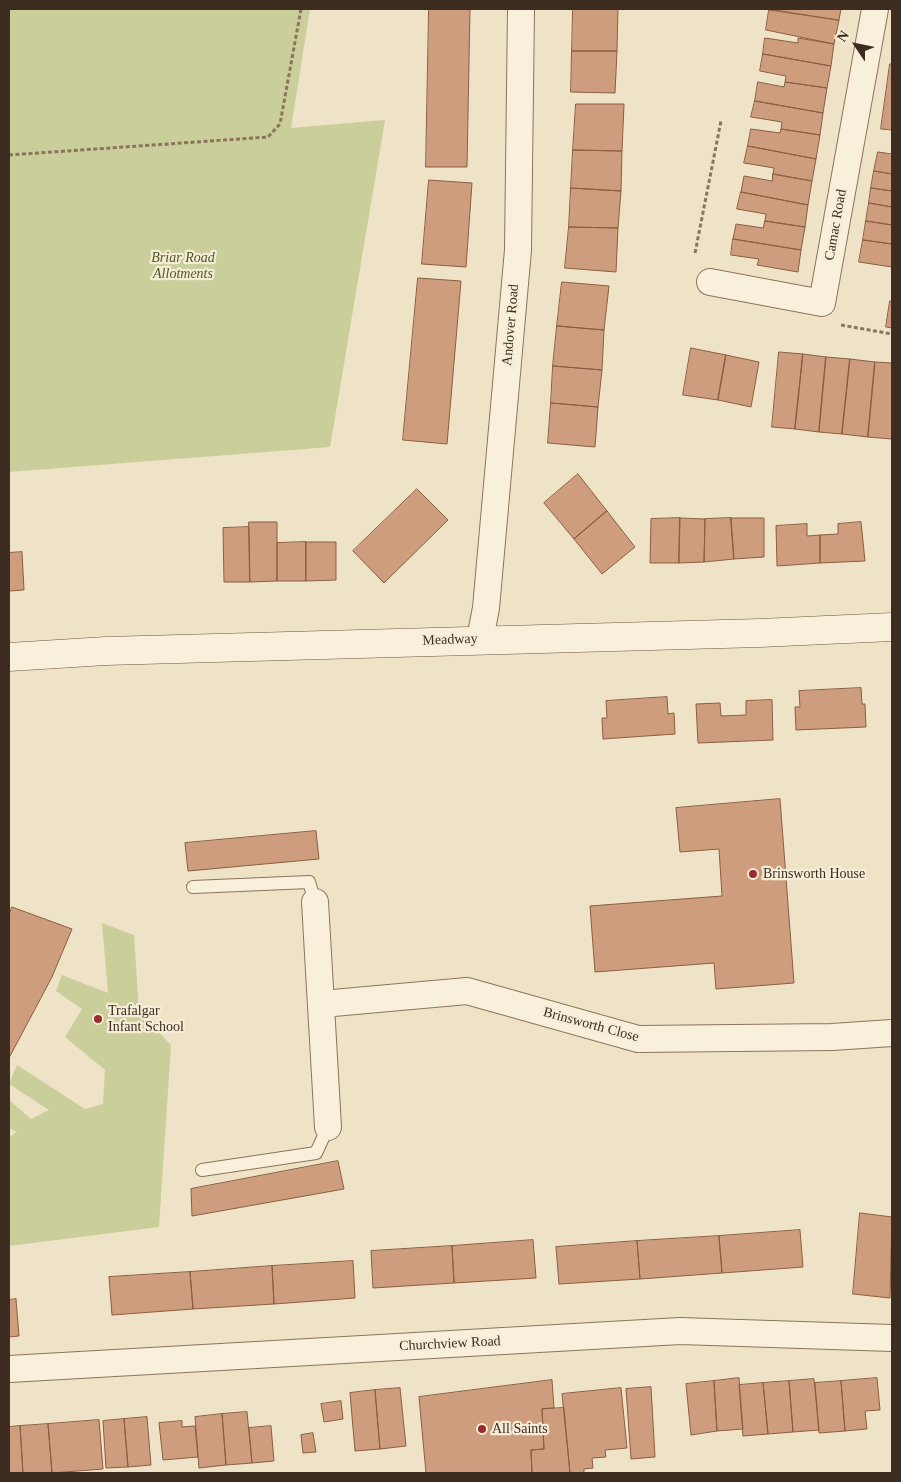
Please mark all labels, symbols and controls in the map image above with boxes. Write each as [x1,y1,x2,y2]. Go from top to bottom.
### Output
north arrow [831,20,881,70]
text: N [834,28,852,45]
street label: Camac Road [821,188,851,262]
park label: Briar Road Allotments [151,250,215,282]
street label: Andover Road [499,283,523,367]
street label: Meadway [422,631,478,649]
place label: Brinsworth House [763,866,865,882]
marker: Brinsworth House [747,868,759,880]
place label: Trafalgar Infant School [108,1003,184,1036]
street label: Brinsworth Close [541,1004,641,1046]
marker: Trafalgar Infant School [92,1013,104,1025]
street label: Churchview Road [399,1333,501,1355]
place label: All Saints [492,1421,548,1437]
marker: All Saints [476,1423,488,1435]

